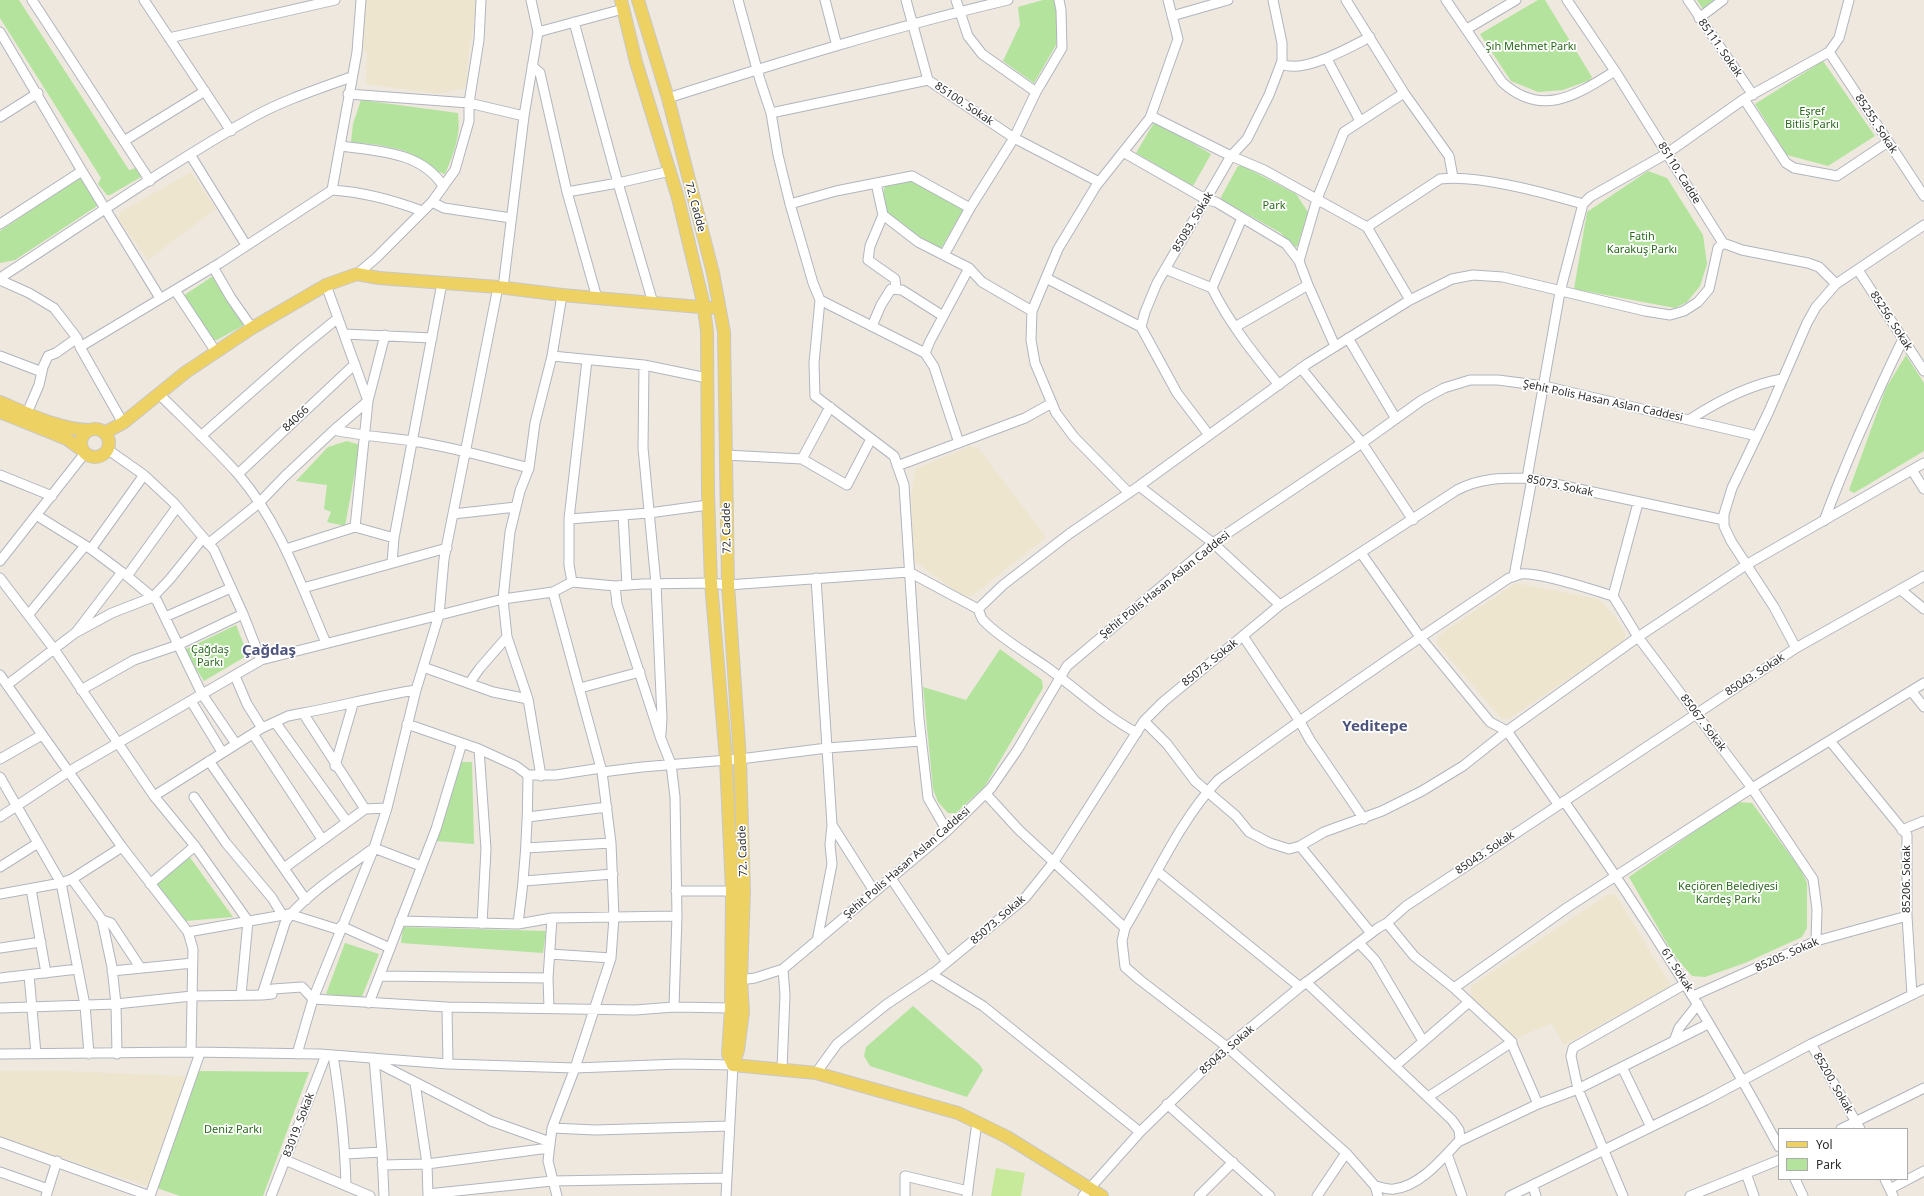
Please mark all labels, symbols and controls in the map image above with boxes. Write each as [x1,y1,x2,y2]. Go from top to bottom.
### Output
street label: 85111. Sokak [1695,16,1745,80]
park label: Şıh Mehmet Parkı [1486,40,1576,54]
street label: 85100. Sokak [932,80,996,128]
street label: 85255. Sokak [1852,92,1900,156]
park label: Eşref Bitlis Parkı [1785,105,1839,131]
street label: 85110. Cadde [1655,140,1703,206]
street label: 72. Cadde [682,181,708,233]
street label: 85083. Sokak [1170,190,1216,254]
park label: Park [1262,199,1286,213]
park label: Fatih Karakuş Parkı [1607,230,1677,256]
street label: 85256. Sokak [1867,289,1915,353]
street label: Şehit Polis Hasan Aslan Caddesi [1522,378,1684,424]
street label: 84066 [280,403,312,435]
street label: 85073. Sokak [1525,472,1595,500]
street label: 72. Cadde [720,502,734,554]
street label: Şehit Polis Hasan Aslan Caddesi [1097,529,1233,641]
street label: 85073. Sokak [1179,637,1241,689]
district label: Çağdaş [242,642,296,660]
park label: Çağdaş Parkı [191,643,229,669]
street label: 85043. Sokak [1723,651,1787,699]
street label: 85067. Sokak [1677,692,1729,754]
district label: Yeditepe [1342,718,1408,736]
street label: Şehit Polis Hasan Aslan Caddesi [841,804,973,922]
street label: 72. Cadde [736,825,750,877]
street label: 85043. Sokak [1453,829,1517,877]
street label: 85206. Sokak [1900,845,1914,913]
park label: Keçiören Belediyesi Kardeş Parkı [1678,880,1778,906]
street label: 85073. Sokak [968,893,1028,947]
street label: 85205. Sokak [1753,935,1821,975]
street label: 61. Sokak [1658,946,1696,994]
street label: 85043. Sokak [1197,1023,1257,1077]
street label: 85200. Sokak [1810,1050,1856,1116]
street label: 83019. Sokak [281,1091,317,1159]
park label: Deniz Parkı [204,1123,262,1137]
legend [1778,1128,1908,1180]
text: Yol [1816,1136,1833,1153]
text: Park [1816,1156,1841,1173]

